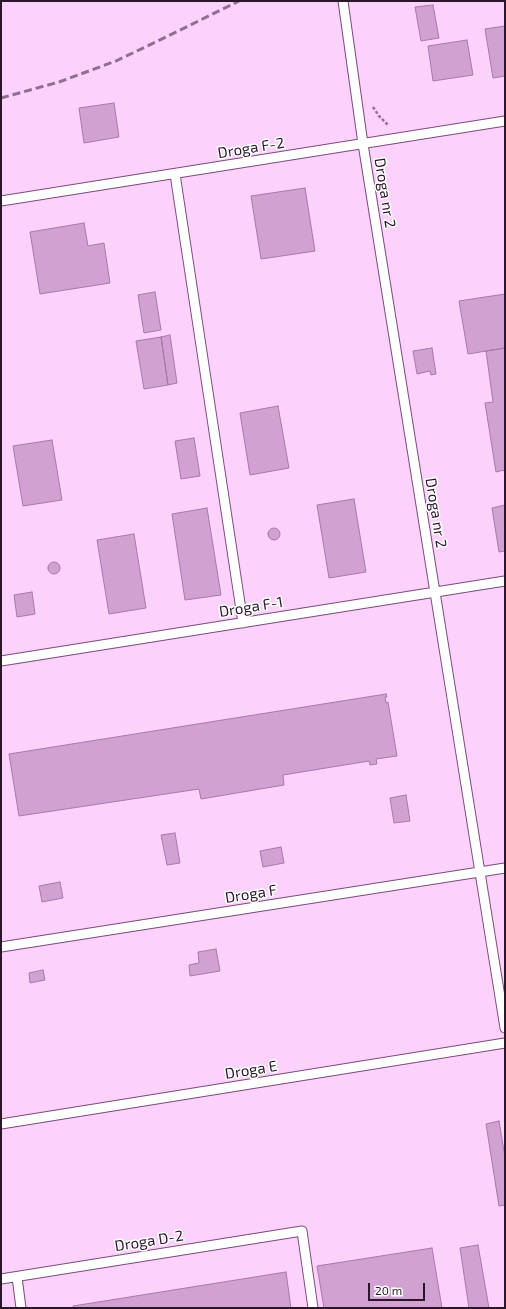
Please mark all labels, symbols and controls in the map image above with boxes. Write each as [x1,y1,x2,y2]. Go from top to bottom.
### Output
street label: Droga F-2 [216,134,286,162]
street label: Droga nr 2 [371,157,399,229]
street label: Droga nr 2 [422,477,450,549]
street label: Droga F-1 [218,593,284,621]
street label: Droga F [224,881,278,907]
street label: Droga E [224,1057,278,1083]
street label: Droga D-2 [113,1227,185,1255]
scale bar [370,1275,427,1301]
text: 20 m [375,1283,402,1297]

